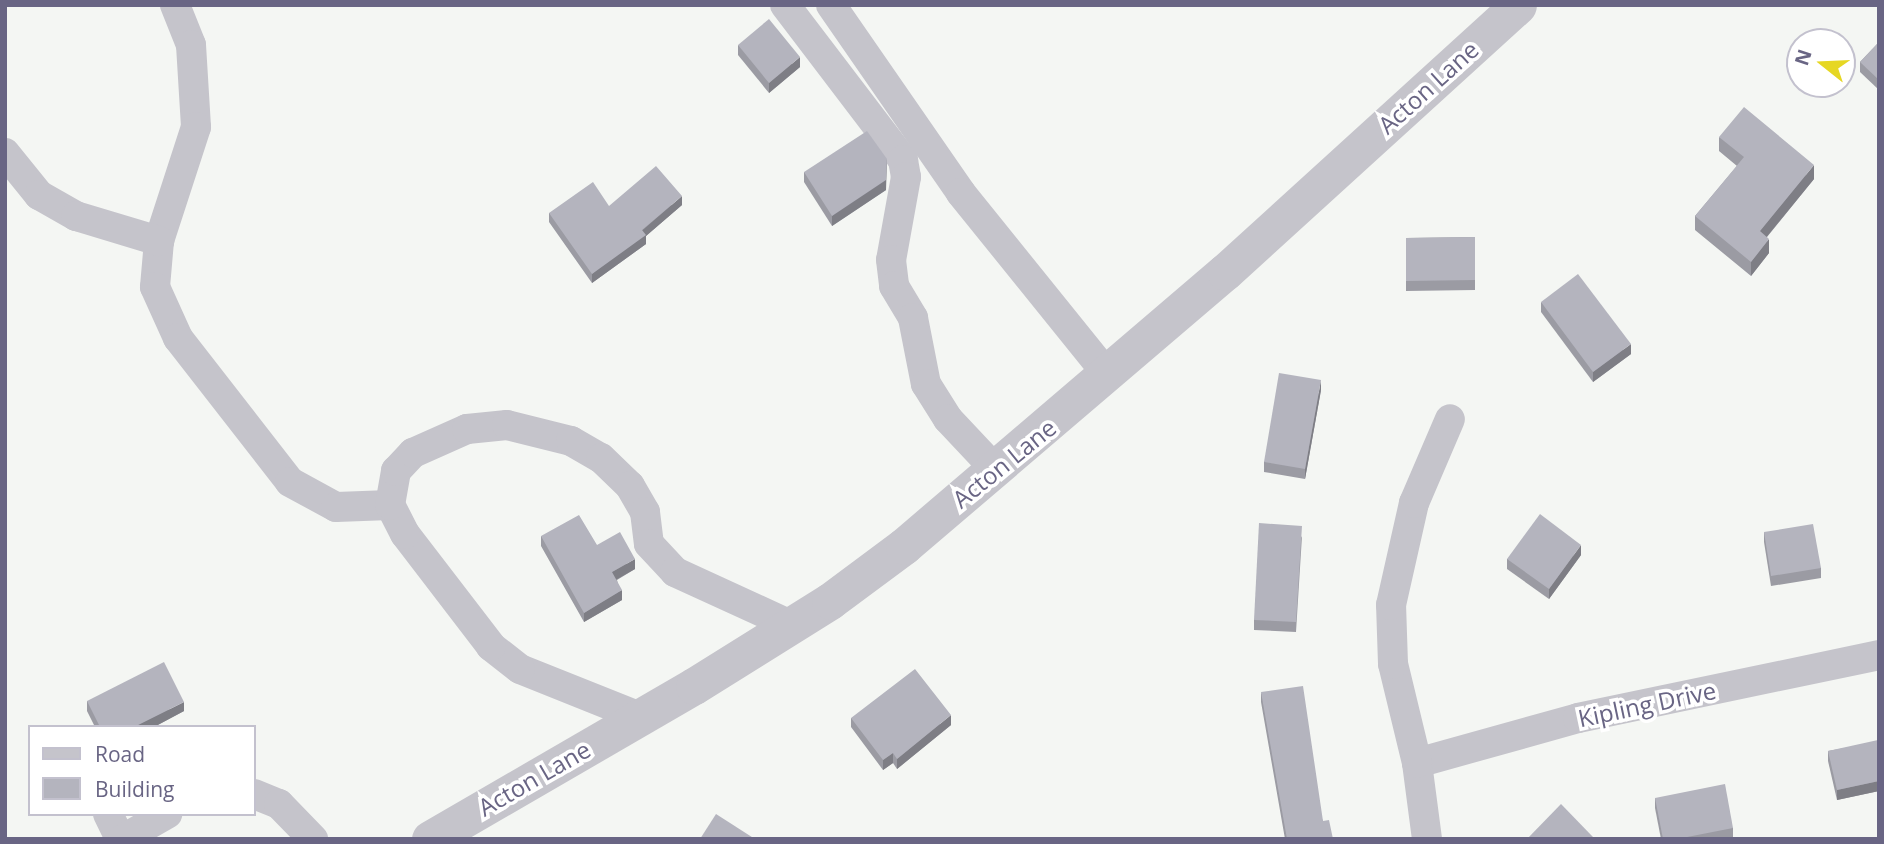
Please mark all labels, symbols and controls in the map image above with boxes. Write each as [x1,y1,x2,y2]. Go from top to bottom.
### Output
north arrow [1786,28,1856,98]
street label: Acton Lane [1372,35,1484,139]
text: N [1788,46,1818,69]
street label: Acton Lane [946,413,1062,513]
street label: Kipling Drive [1575,675,1719,733]
legend [28,725,256,816]
street label: Acton Lane [473,734,595,822]
text: Road [95,740,145,768]
text: Building [95,775,174,803]

